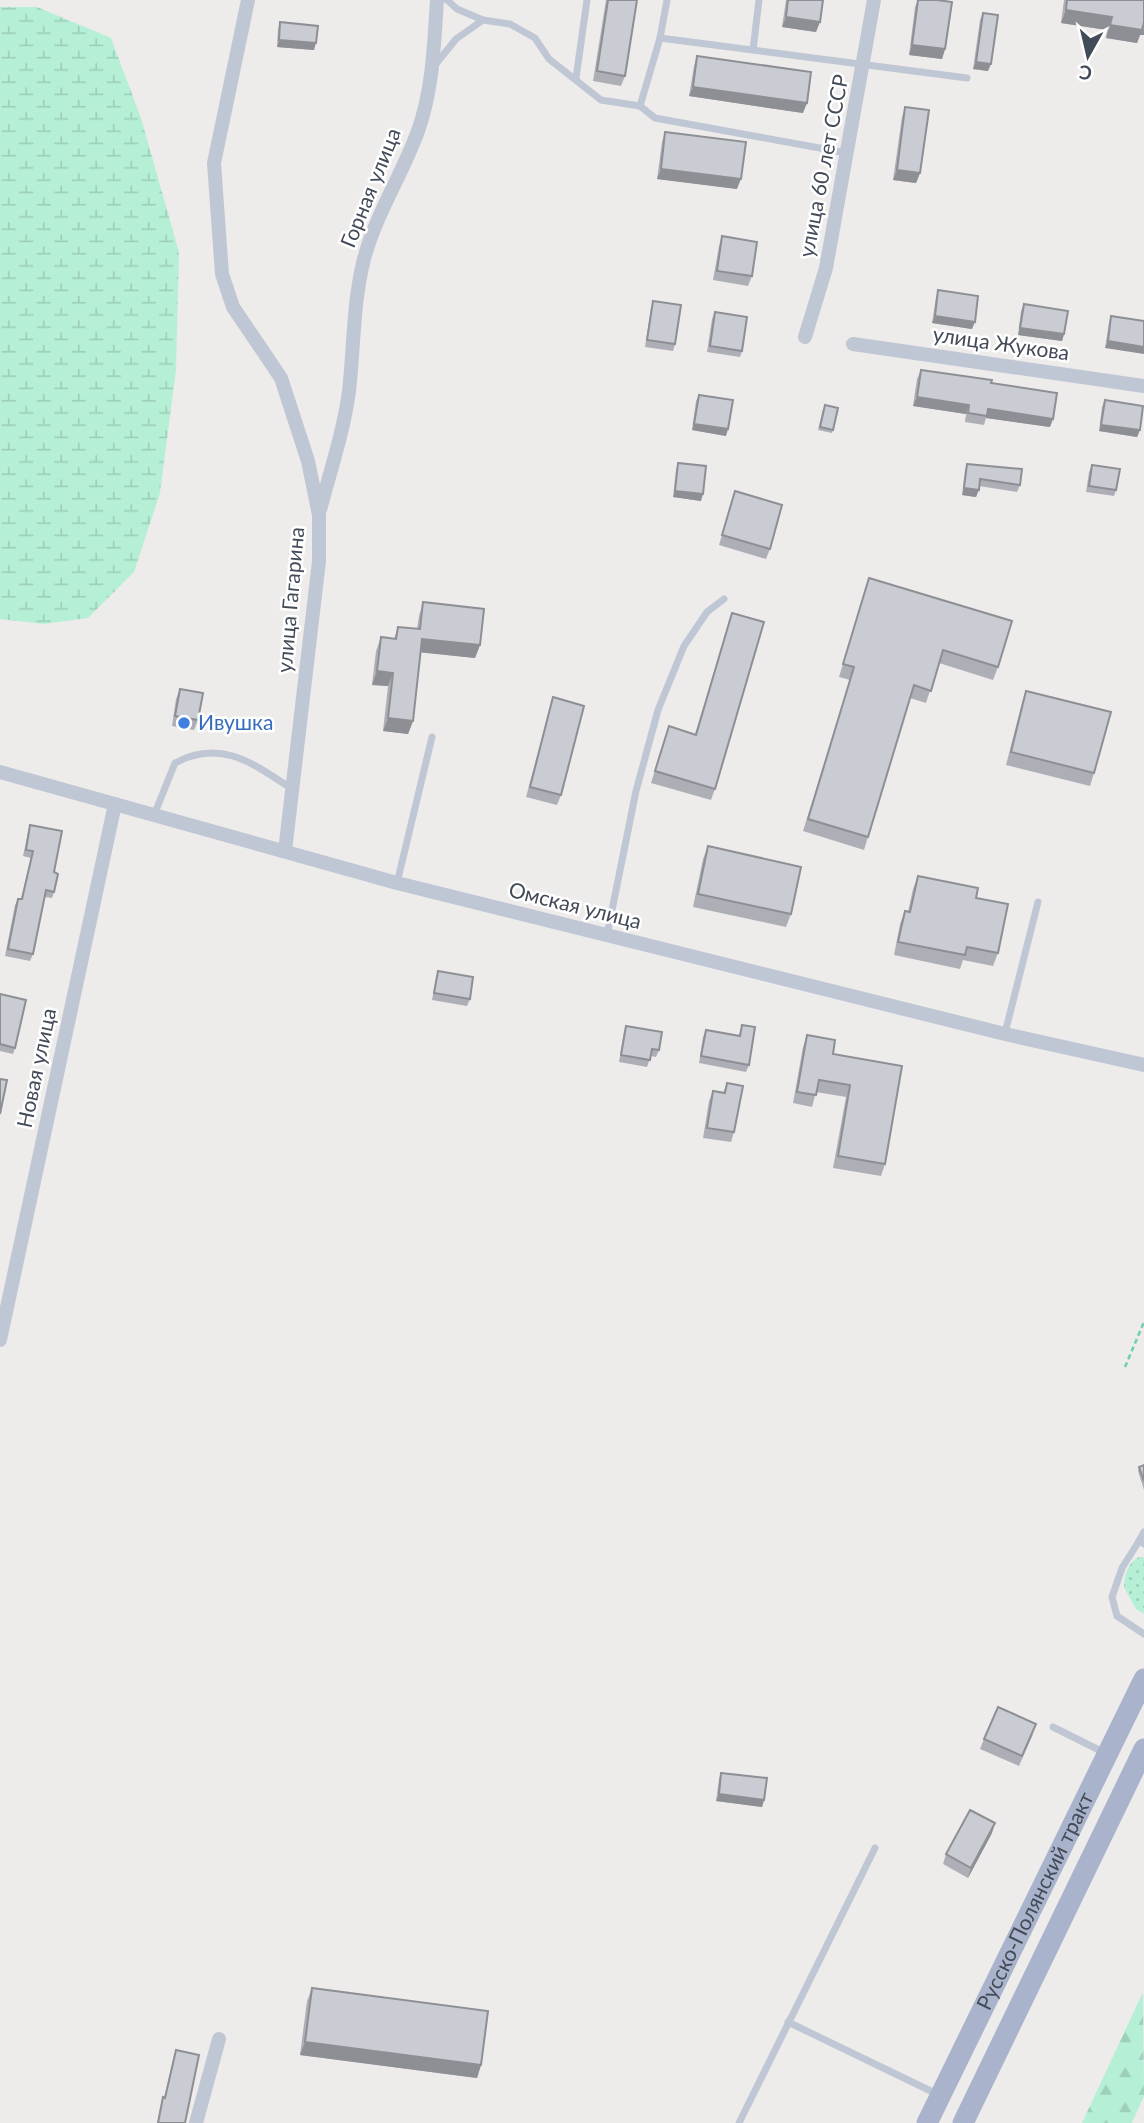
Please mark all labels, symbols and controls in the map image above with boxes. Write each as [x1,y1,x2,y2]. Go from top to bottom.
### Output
north arrow [1053,21,1123,91]
text: С [1077,61,1093,86]
street label: улица 60 лет СССР [793,72,853,259]
street label: Горная улица [334,124,405,251]
street label: улица Жукова [931,321,1071,364]
street label: улица Гагарина [271,526,308,674]
place label: Ивушка [198,709,273,734]
marker: Ивушка [176,715,192,731]
street label: Омская улица [506,876,644,933]
street label: Новая улица [11,1006,60,1130]
street label: Русско-Полянский тракт [970,1787,1098,2013]

